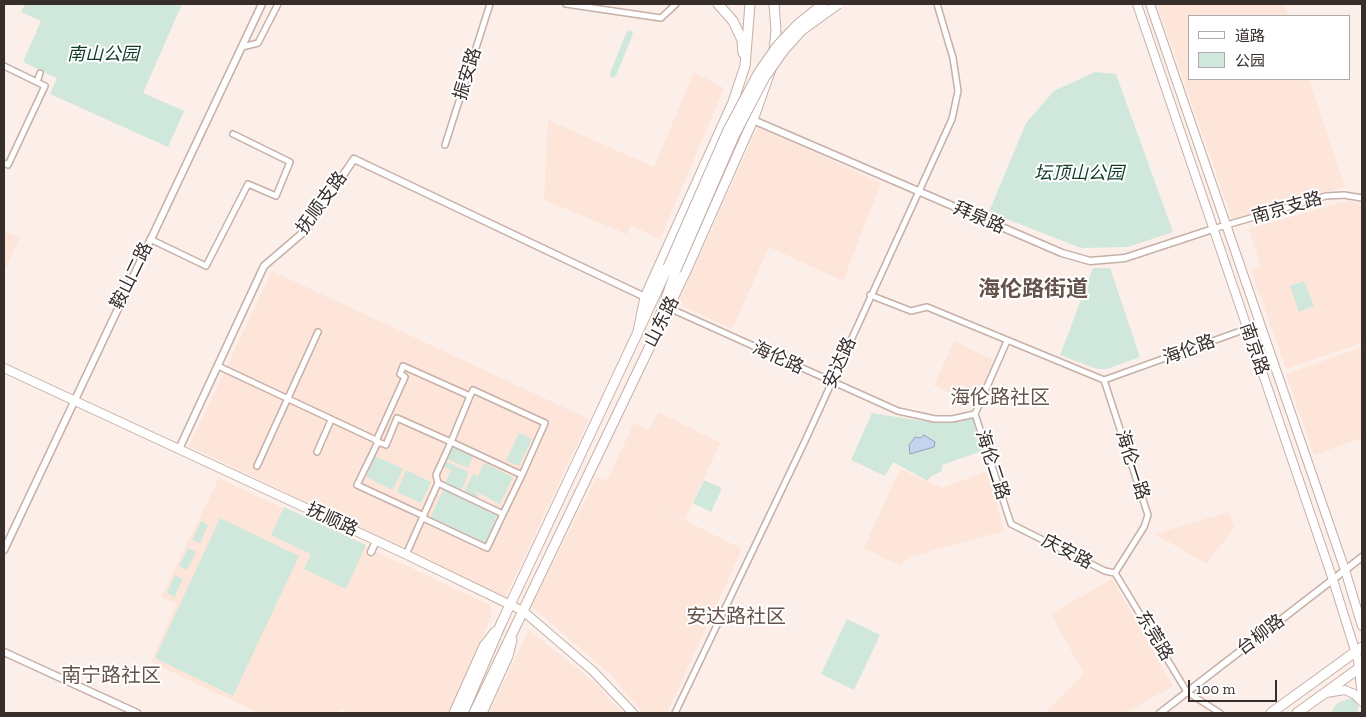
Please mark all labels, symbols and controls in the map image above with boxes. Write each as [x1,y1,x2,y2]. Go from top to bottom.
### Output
legend [1188,15,1351,80]
text: 道路 [1235,27,1265,45]
park label: 南山公园 [67,44,139,66]
street label: 振安路 [450,45,486,103]
text: 公园 [1235,52,1265,70]
park label: 坛顶山公园 [1034,163,1124,185]
street label: 抚顺支路 [292,168,352,238]
street label: 南京支路 [1249,188,1325,228]
street label: 拜泉路 [950,198,1008,238]
street label: 鞍山二路 [107,239,157,313]
district label: 海伦路街道 [978,277,1088,303]
street label: 山东路 [640,293,684,351]
street label: 南京路 [1235,320,1273,378]
street label: 海伦路 [1160,331,1218,369]
street label: 安达路 [819,334,861,392]
street label: 海伦路 [749,337,807,379]
district label: 海伦路社区 [950,386,1050,410]
street label: 海伦二路 [971,427,1013,503]
street label: 海伦一路 [1111,427,1153,503]
street label: 抚顺路 [303,499,361,541]
street label: 庆安路 [1038,530,1096,574]
district label: 安达路社区 [686,605,786,629]
street label: 东莞路 [1131,607,1177,665]
street label: 台柳路 [1233,610,1289,660]
district label: 南宁路社区 [61,664,161,688]
scale bar [1191,670,1280,702]
text: 100 m [1196,680,1235,698]

